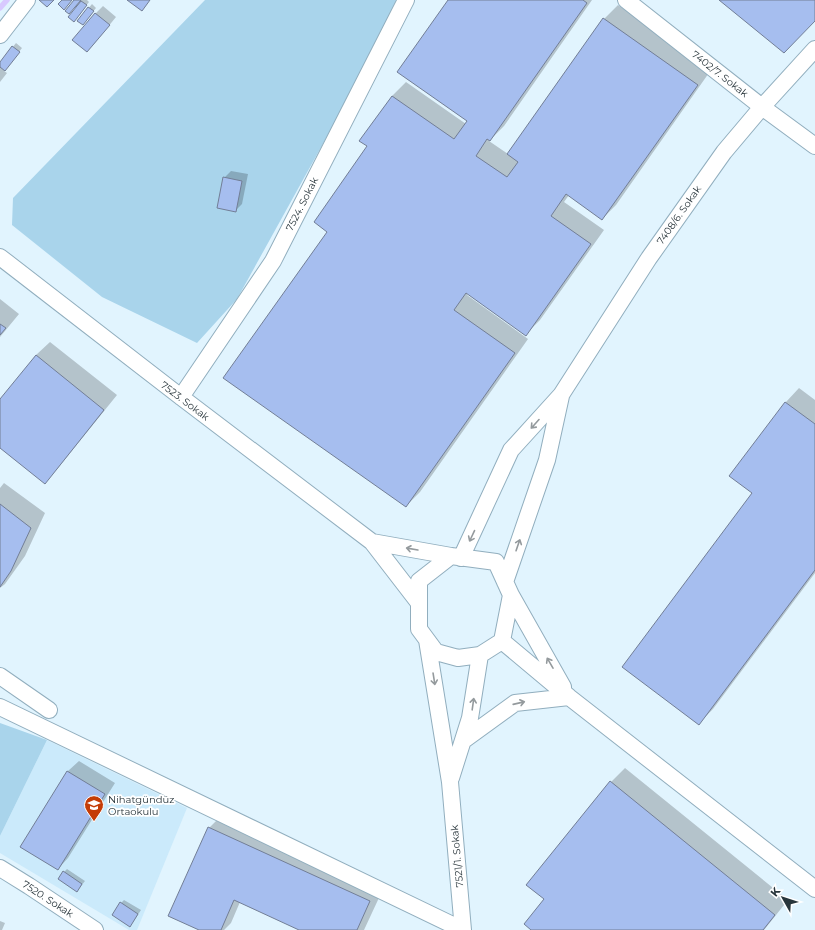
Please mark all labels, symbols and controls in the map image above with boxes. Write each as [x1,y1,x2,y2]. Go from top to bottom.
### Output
street label: 7402/7. Sokak [689,48,751,100]
street label: 7524. Sokak [283,175,321,233]
street label: 7408/6. Sokak [654,183,704,247]
street label: 7523. Sokak [158,378,212,424]
one-way arrow [531,418,540,428]
one-way arrow [467,529,475,541]
one-way arrow [514,540,522,552]
one-way arrow [406,545,419,553]
one-way arrow [545,657,553,669]
one-way arrow [430,672,438,685]
one-way arrow [469,698,477,711]
one-way arrow [513,699,526,707]
place label: Nihatgündüz Ortaokulu [108,793,174,818]
school or university icon: Nihatgündüz Ortaokulu [83,794,105,822]
street label: 7521/1. Sokak [448,824,466,888]
street label: 7520. Sokak [20,878,76,920]
north arrow [763,878,803,918]
text: K [767,883,784,899]

